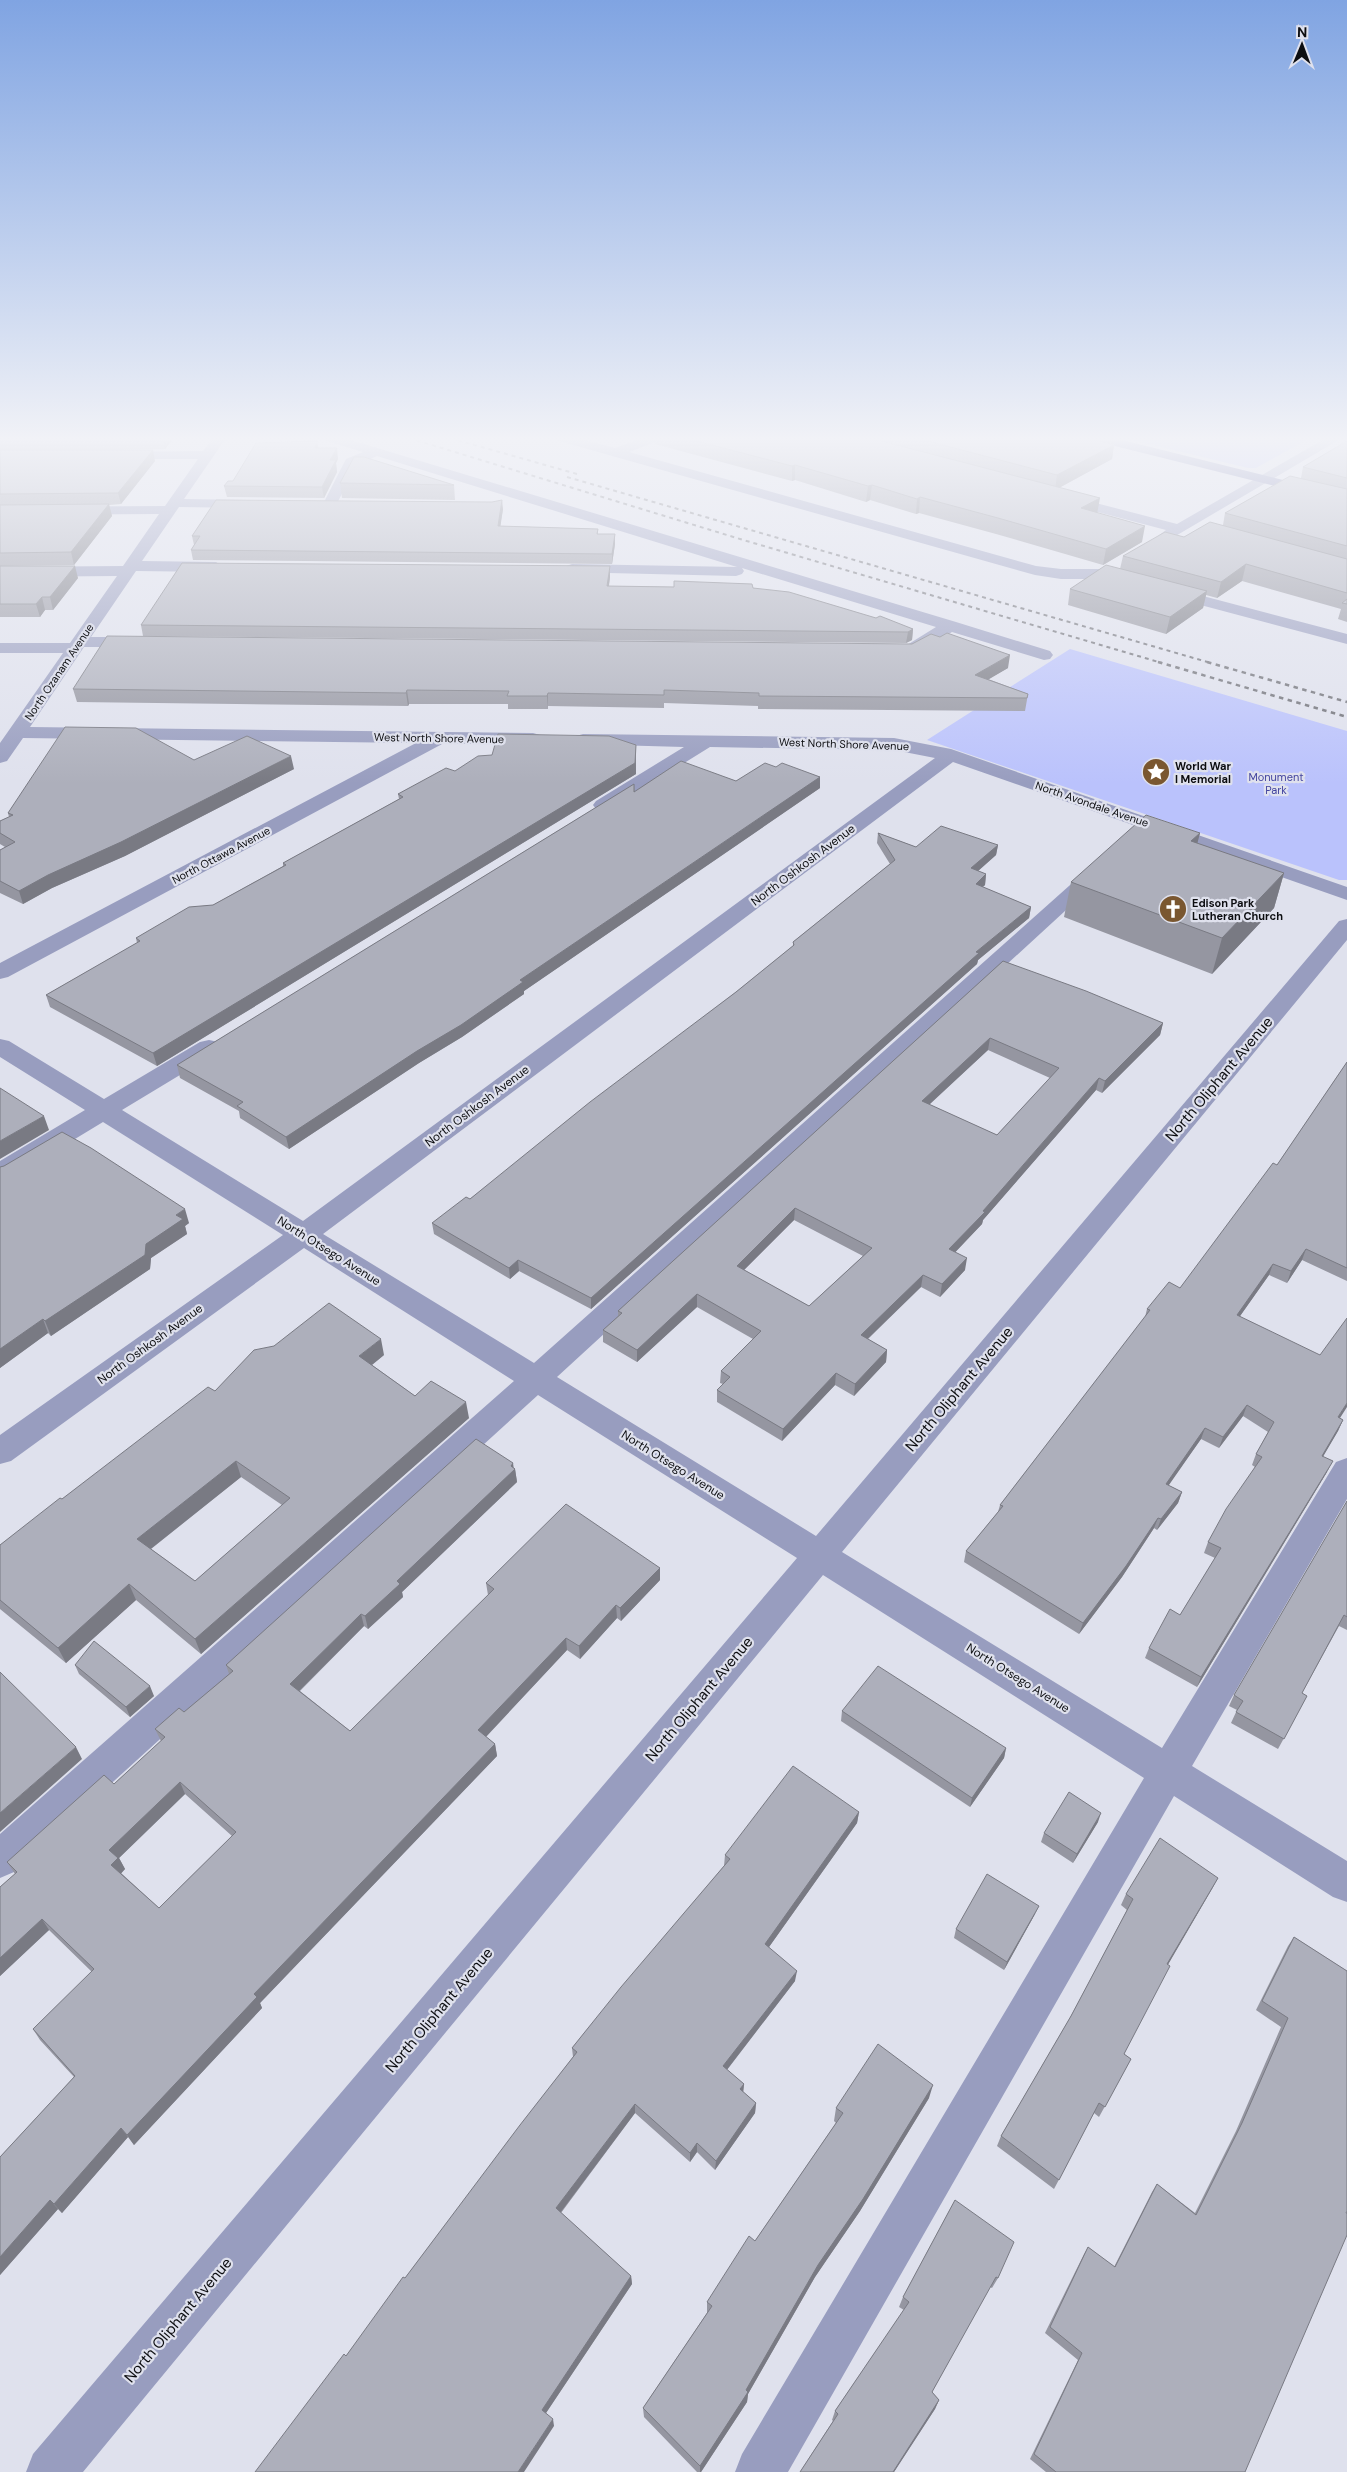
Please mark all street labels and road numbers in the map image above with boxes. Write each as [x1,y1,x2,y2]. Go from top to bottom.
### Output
street label: North Ozanam Avenue [21,621,97,723]
street label: West North Shore Avenue [374,730,504,746]
street label: West North Shore Avenue [779,735,909,753]
street label: North Avondale Avenue [1034,778,1150,830]
street label: North Oshkosh Avenue [748,820,858,909]
street label: North Ottawa Avenue [169,823,273,887]
street label: North Oliphant Avenue [1161,1012,1277,1146]
street label: North Oshkosh Avenue [422,1061,532,1150]
street label: North Otsego Avenue [274,1213,384,1289]
street label: North Oshkosh Avenue [94,1300,206,1388]
street label: North Oliphant Avenue [901,1322,1017,1456]
street label: North Otsego Avenue [618,1427,728,1503]
street label: North Oliphant Avenue [641,1632,757,1766]
street label: North Otsego Avenue [963,1640,1073,1716]
street label: North Oliphant Avenue [381,1943,497,2077]
street label: North Oliphant Avenue [120,2253,236,2387]

